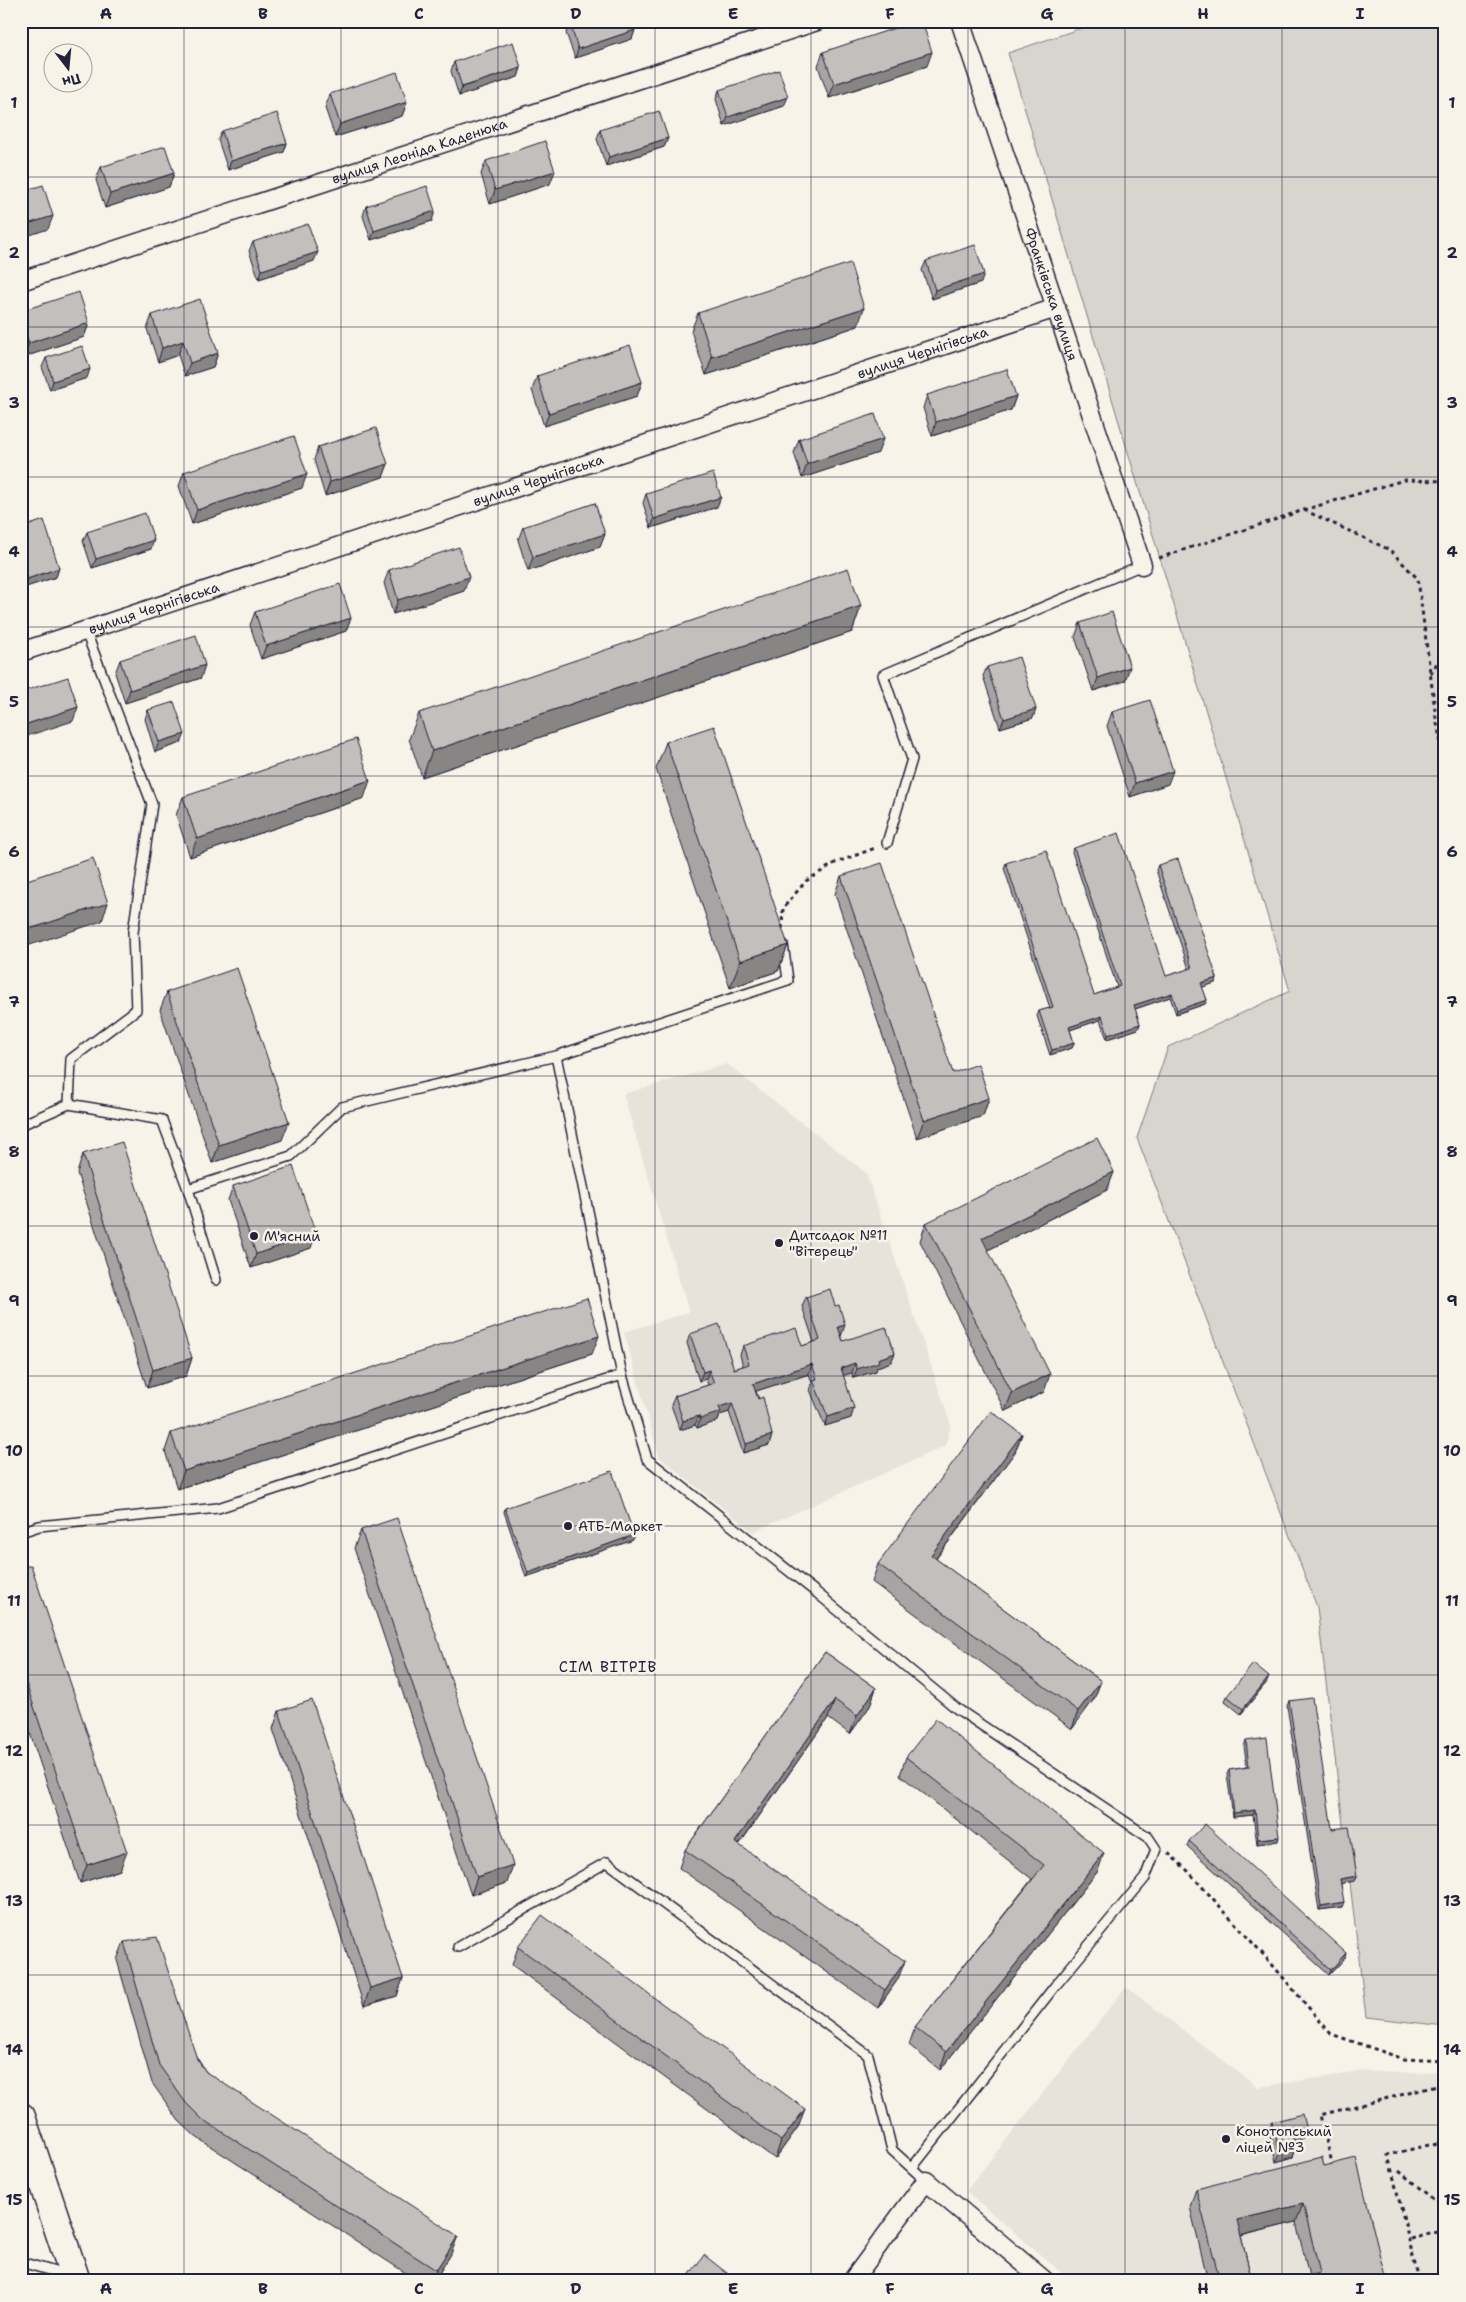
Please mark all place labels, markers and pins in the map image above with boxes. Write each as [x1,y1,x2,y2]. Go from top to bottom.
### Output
place label: Дитсадок №11 "Вітерець" [789,1226,888,1260]
place label: М'ясний [264,1227,320,1245]
marker: М'ясний [248,1230,260,1242]
marker: Дитсадок №11 "Вітерець" [773,1237,785,1249]
place label: АТБ-Маркет [578,1517,663,1535]
marker: АТБ-Маркет [562,1520,574,1532]
place label: Конотопський ліцей №3 [1236,2122,1332,2156]
marker: Конотопський ліцей №3 [1220,2133,1232,2145]

